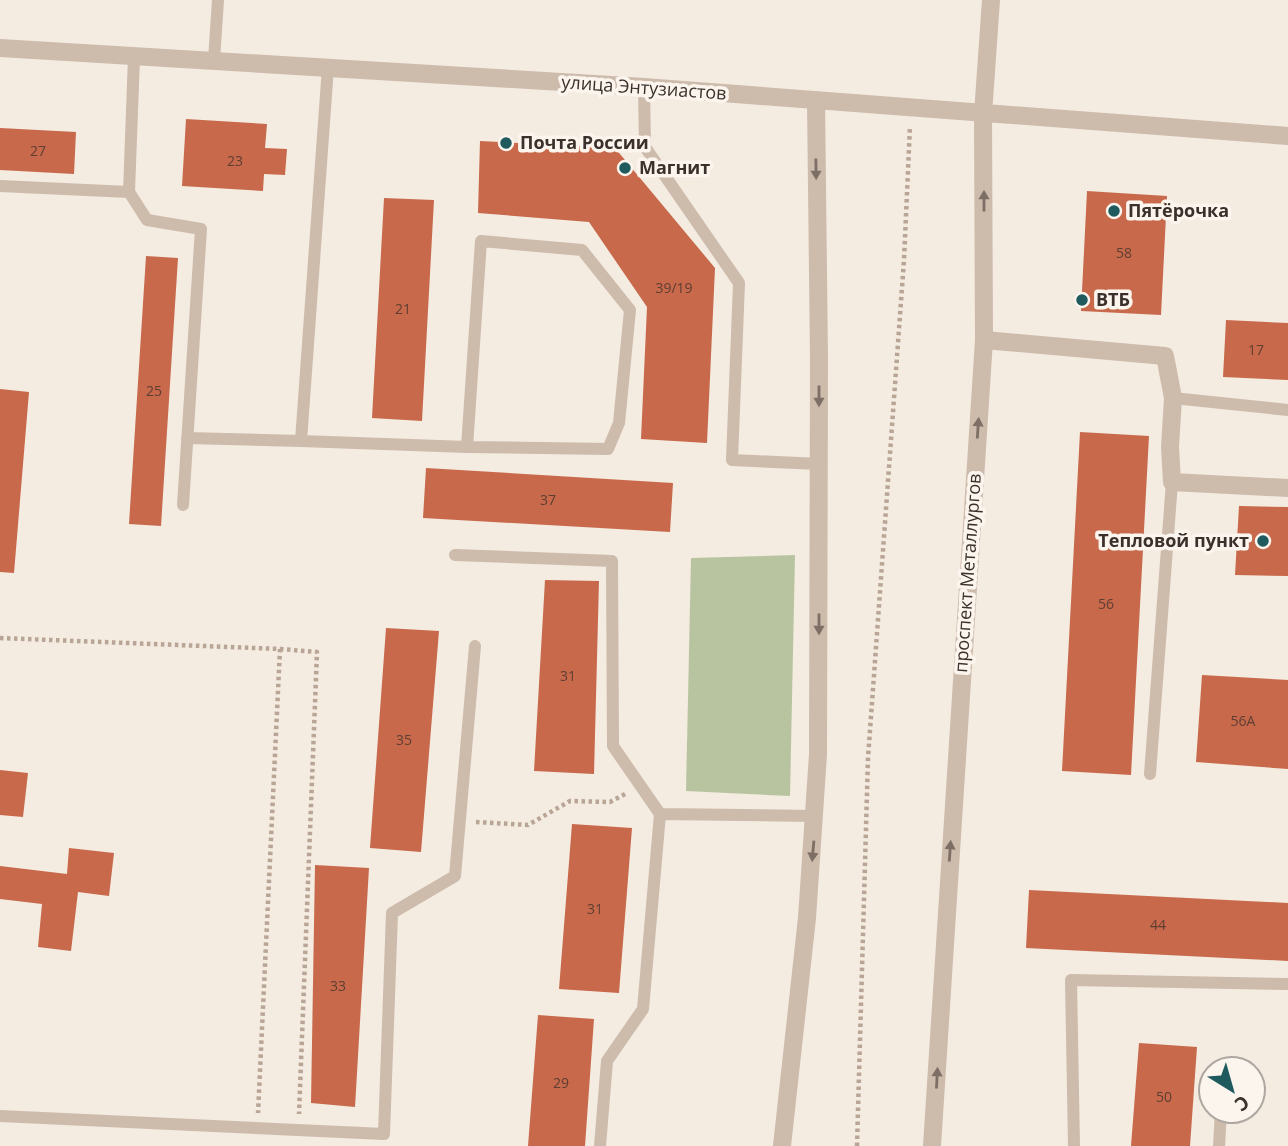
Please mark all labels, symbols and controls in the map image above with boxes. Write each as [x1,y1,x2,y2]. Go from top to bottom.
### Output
street label: улица Энтузиастов [561,69,727,105]
place label: Почта России [520,130,649,154]
marker: Почта России [498,135,514,151]
house number: 27 [30,141,46,160]
house number: 23 [227,151,243,170]
place label: Магнит [639,155,710,179]
one-way arrow [811,158,822,180]
marker: Магнит [617,160,633,176]
one-way arrow [978,190,990,212]
place label: Пятёрочка [1128,198,1229,222]
marker: Пятёрочка [1106,203,1122,219]
house number: 58 [1116,243,1132,262]
house number: 39/19 [655,278,693,297]
place label: ВТБ [1096,287,1130,311]
marker: ВТБ [1074,292,1090,308]
house number: 21 [395,299,411,318]
house number: 17 [1248,340,1264,359]
house number: 25 [146,381,162,400]
one-way arrow [813,385,825,407]
one-way arrow [973,417,984,439]
street label: проспект Металлургов [948,473,986,673]
house number: 37 [540,490,556,509]
place label: Тепловой пункт [1098,528,1249,552]
marker: Тепловой пункт [1255,533,1271,549]
house number: 56 [1098,594,1114,613]
one-way arrow [813,613,825,635]
house number: 31 [560,666,576,685]
house number: 56А [1231,711,1256,730]
house number: 35 [396,730,412,749]
one-way arrow [807,840,818,862]
one-way arrow [945,840,956,862]
house number: 31 [587,899,603,918]
house number: 44 [1150,915,1166,934]
house number: 33 [330,976,346,995]
north arrow [1197,1055,1267,1125]
one-way arrow [931,1067,942,1089]
house number: 29 [553,1073,569,1092]
house number: 50 [1156,1087,1172,1106]
text: С [1230,1090,1255,1118]

